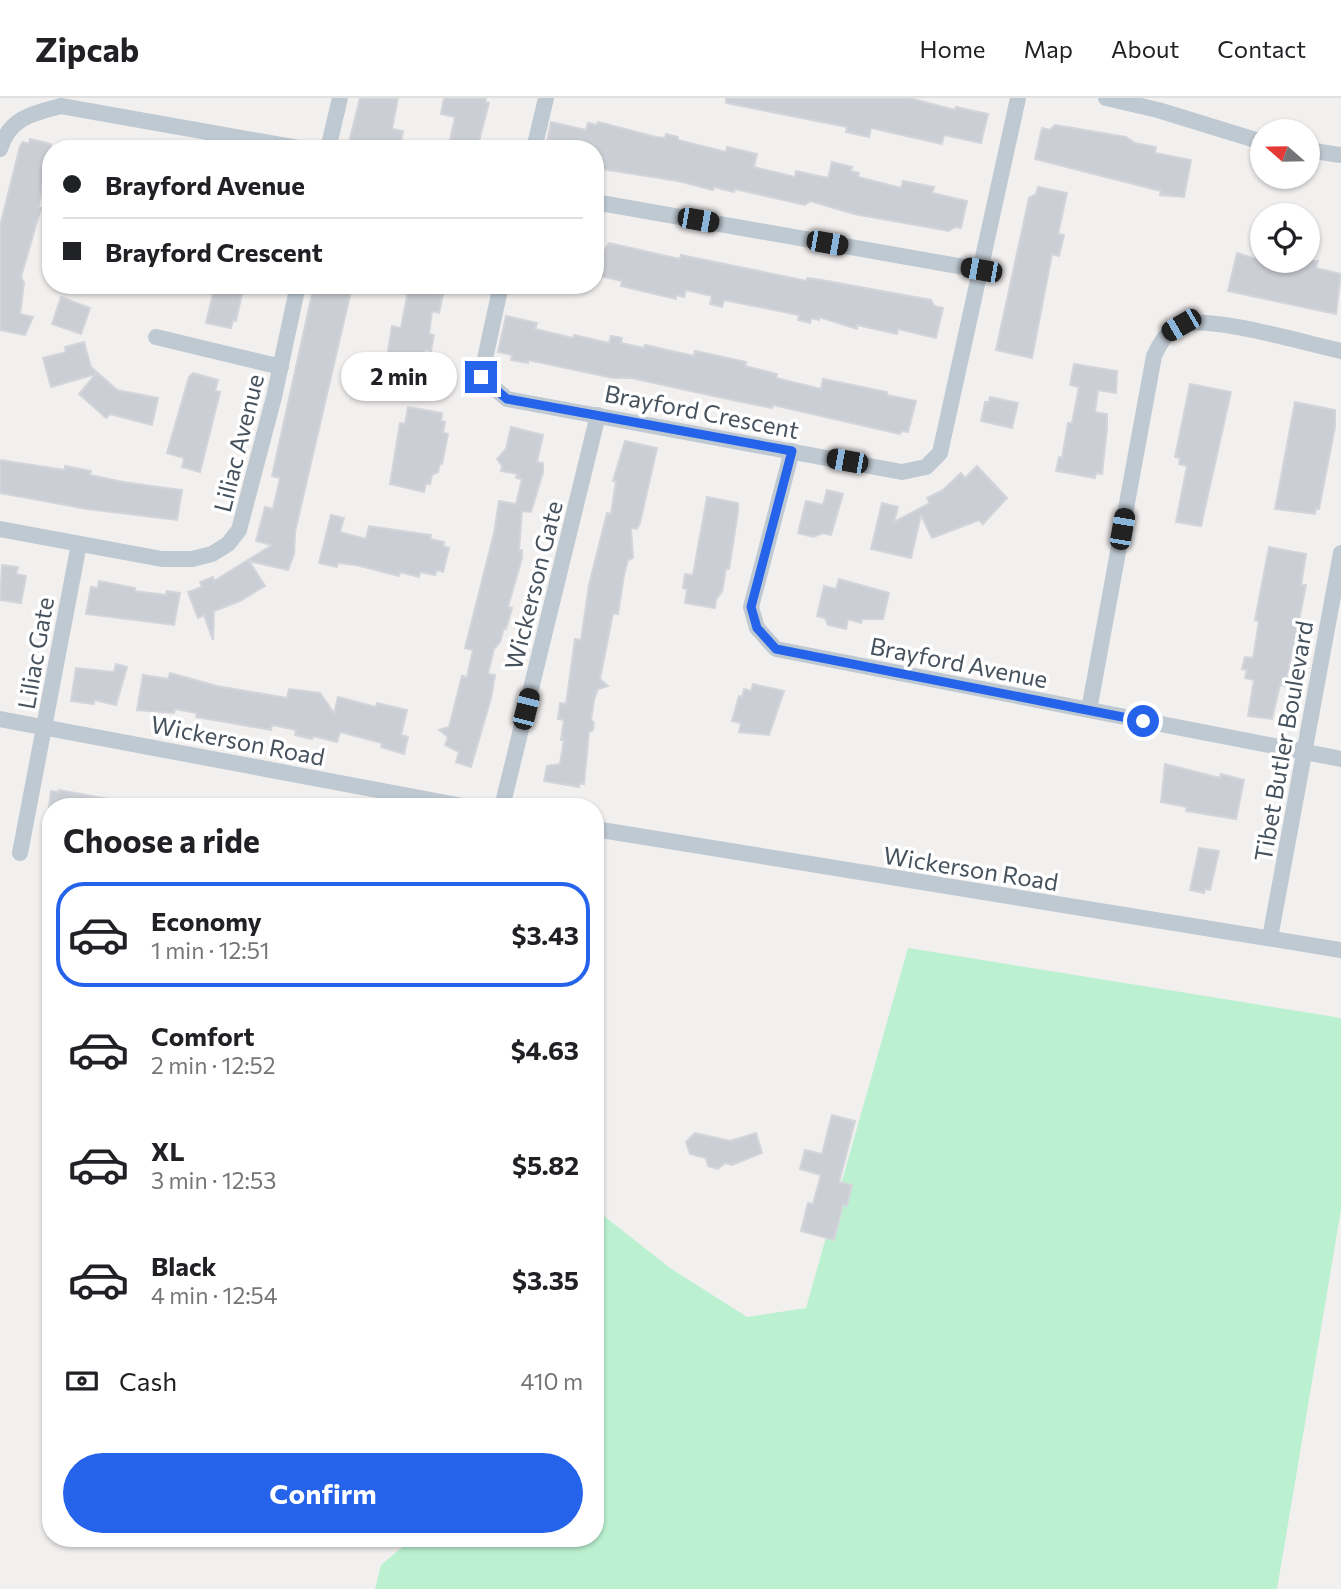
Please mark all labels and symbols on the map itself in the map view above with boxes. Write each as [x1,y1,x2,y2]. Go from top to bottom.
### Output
north arrow [1250,119,1320,189]
car [676,206,721,234]
car [805,229,850,257]
car [959,256,1004,284]
car [1158,305,1205,345]
callout: 2 min [341,352,456,402]
route end [465,361,497,393]
street label: Liliac Avenue [207,371,269,515]
street label: Brayford Crescent [602,378,802,444]
car [825,447,870,475]
street label: Wickerson Gate [498,498,568,672]
car [1109,506,1136,552]
street label: Liliac Gate [11,595,59,711]
street label: Tibet Butler Boulevard [1248,618,1318,864]
street label: Brayford Avenue [868,631,1050,693]
car [511,686,542,732]
route start [1127,705,1159,737]
street label: Wickerson Road [149,709,327,771]
street label: Wickerson Road [882,840,1060,896]

